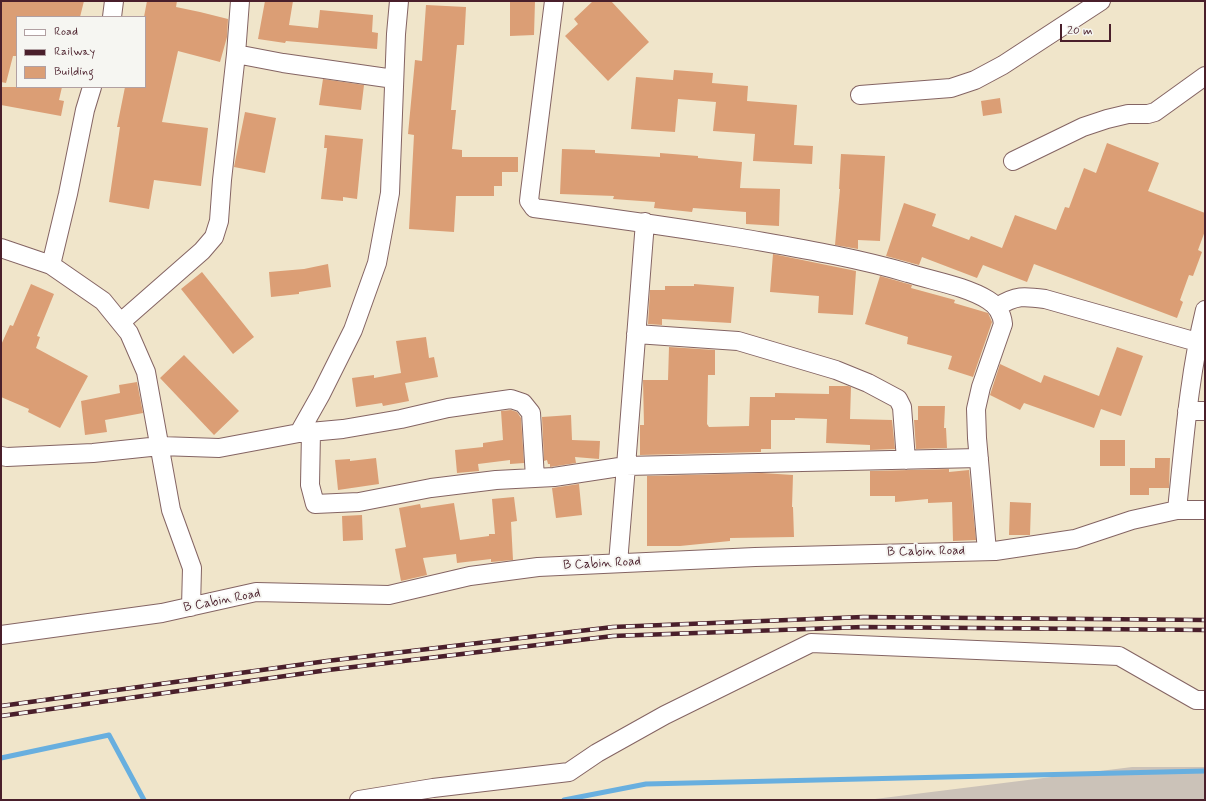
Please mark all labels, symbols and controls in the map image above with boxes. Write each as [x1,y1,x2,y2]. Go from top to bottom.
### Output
legend [16,16,146,88]
scale bar [1062,16,1113,42]
text: 20 m [1067,23,1093,39]
text: Road [54,24,78,40]
text: Railway [54,44,95,60]
text: Building [54,64,94,80]
street label: B Cabin Road [887,544,965,560]
street label: B Cabin Road [563,554,641,574]
street label: B Cabin Road [182,586,262,616]

